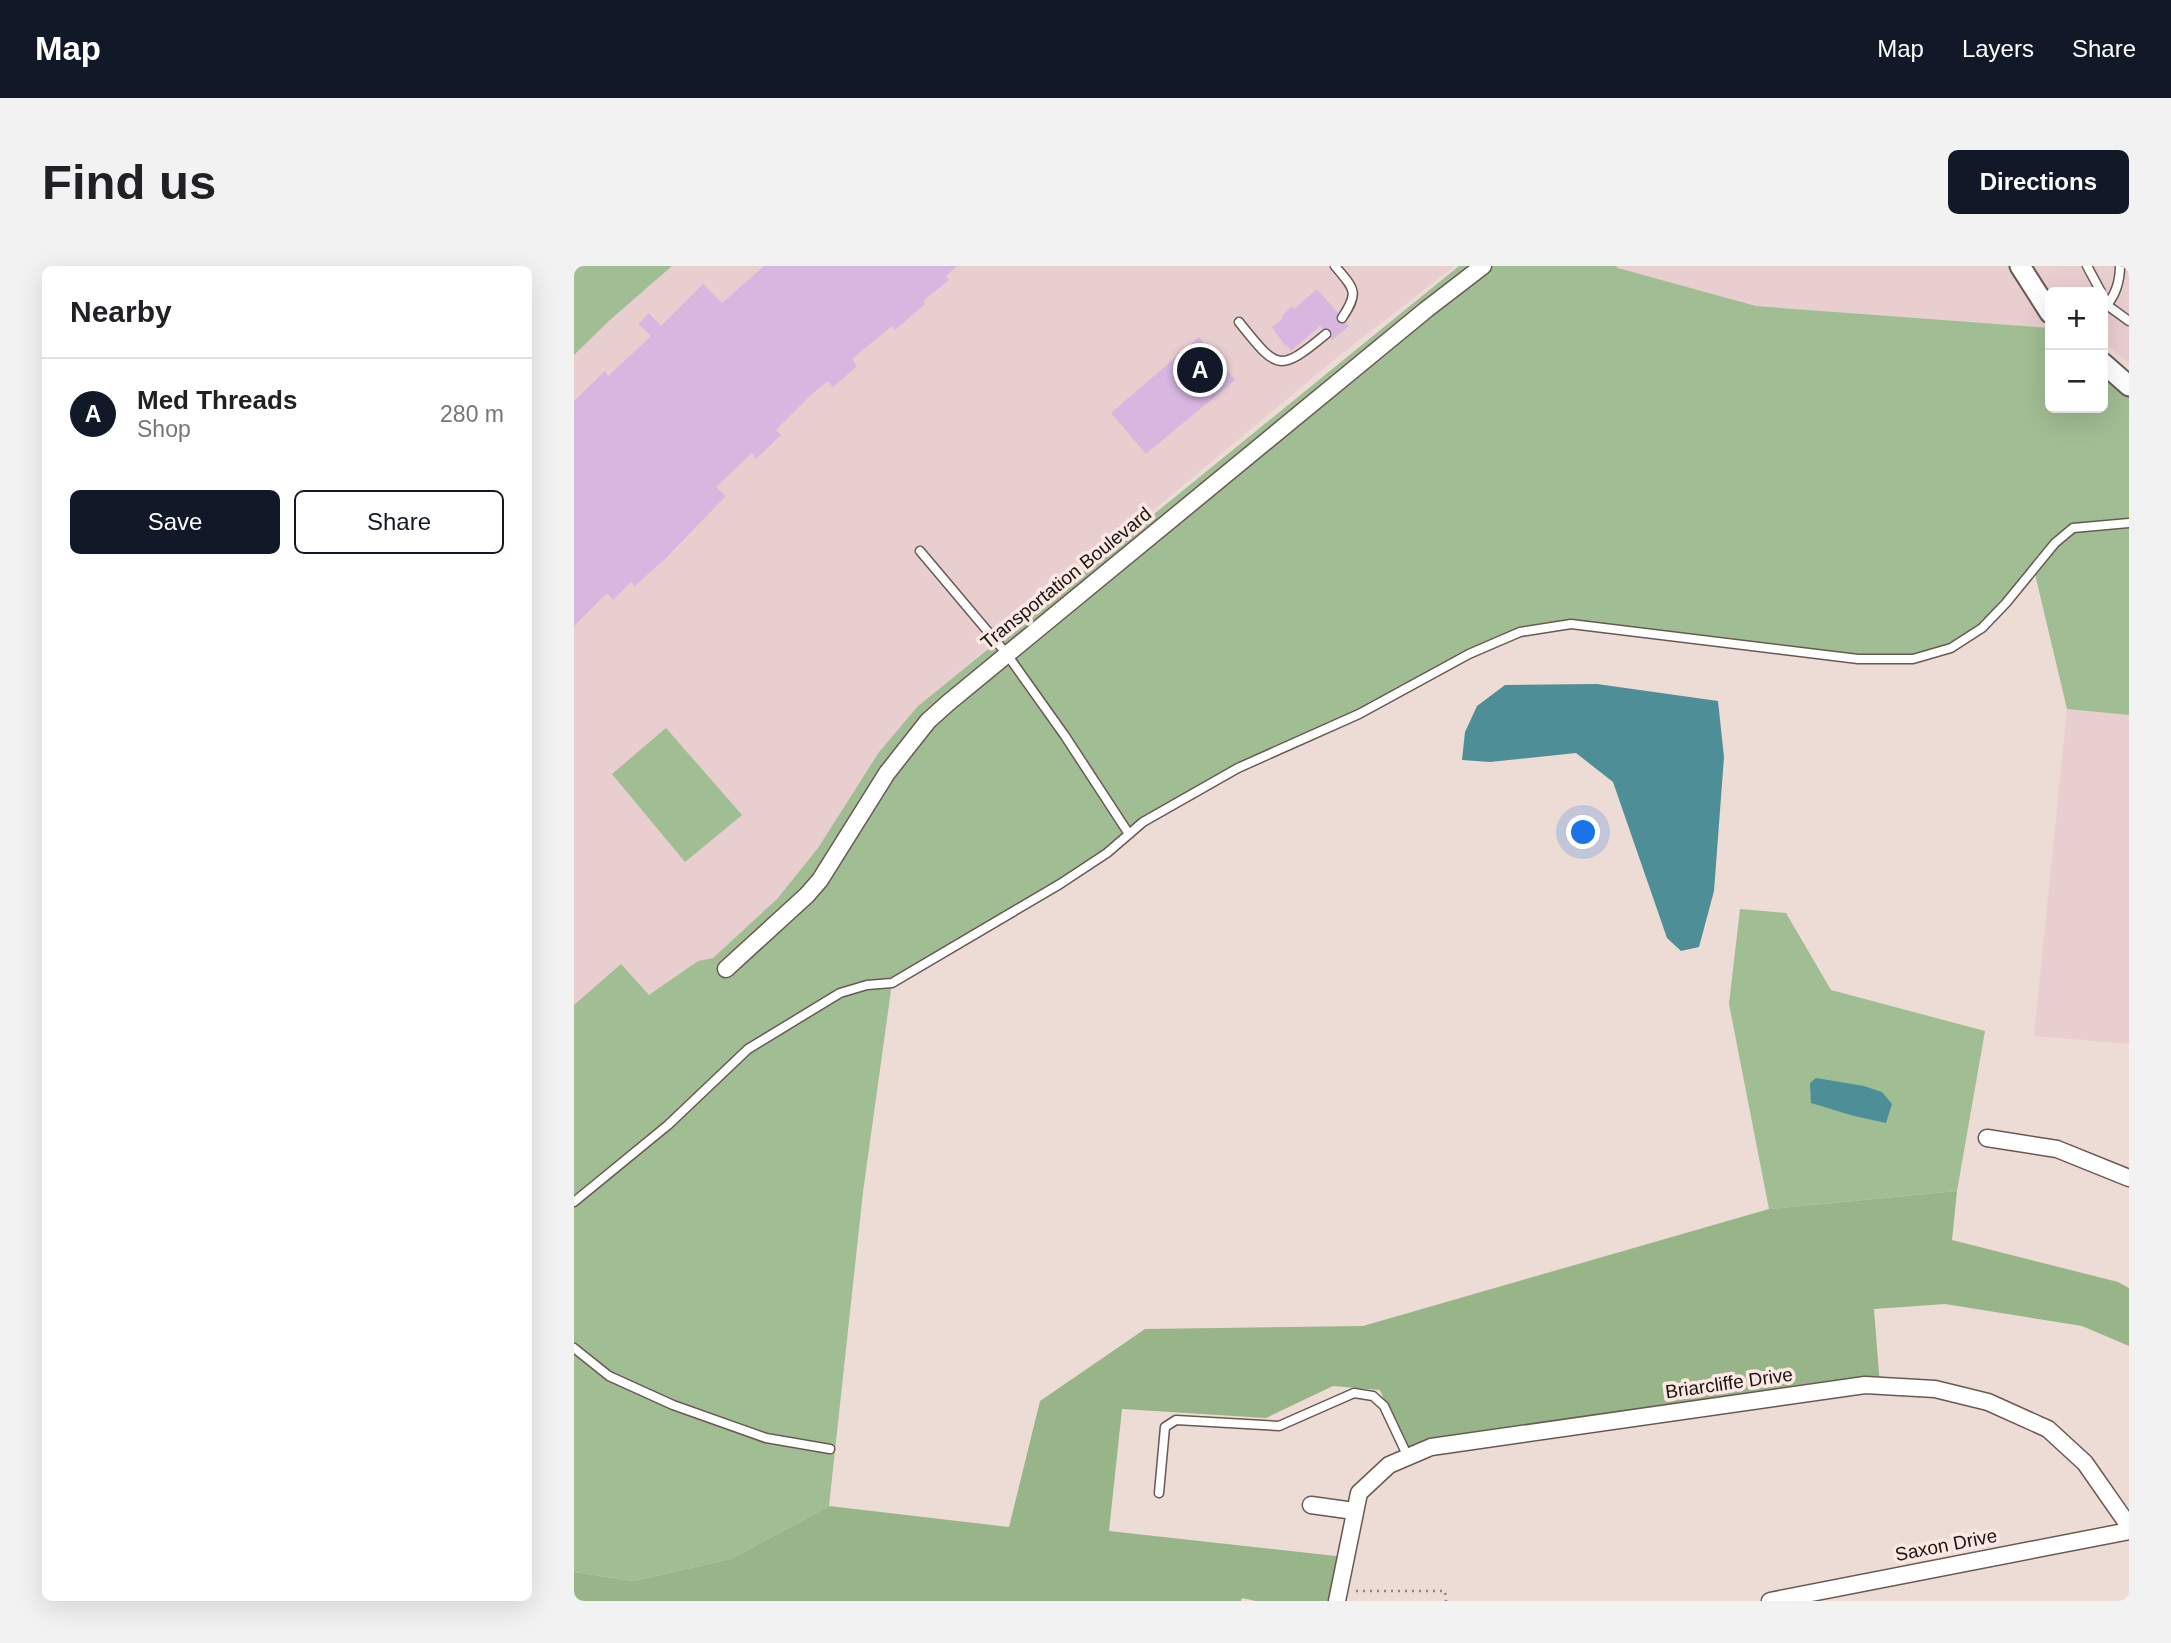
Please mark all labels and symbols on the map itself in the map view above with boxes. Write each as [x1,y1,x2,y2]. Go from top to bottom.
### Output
pin: A [1177,344,1223,396]
street label: Transportation Boulevard [977,503,1155,653]
your location [1566,815,1600,849]
street label: Briarcliffe Drive [1664,1364,1794,1402]
street label: Saxon Drive [1893,1525,1999,1565]

